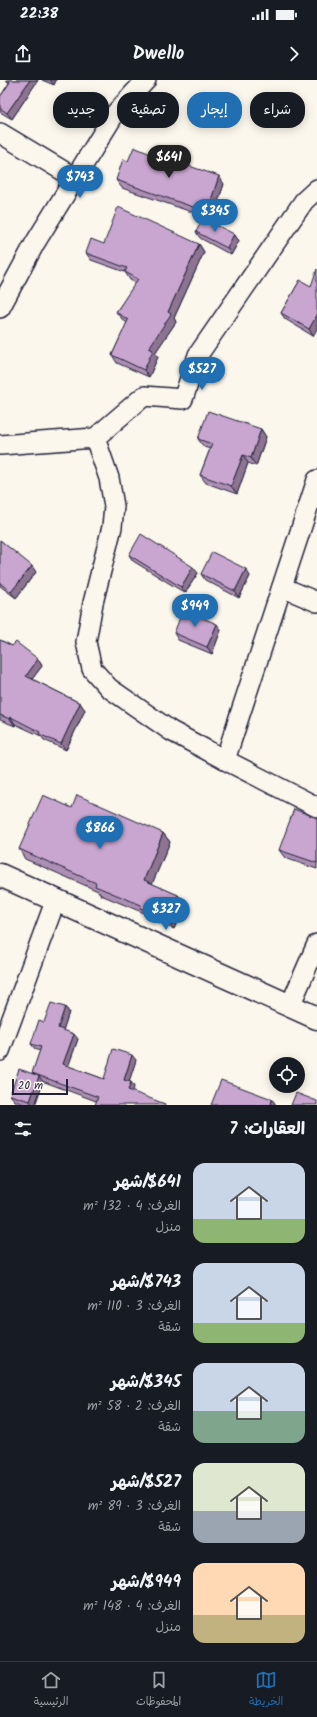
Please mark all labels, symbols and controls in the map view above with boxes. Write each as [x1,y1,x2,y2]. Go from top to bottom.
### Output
text: 22:38 [20,2,58,26]
text: Dwello [133,40,184,69]
icon: share [12,43,34,65]
icon: forward [283,43,305,65]
chip: جديد [53,92,109,128]
chip: تصفية [117,92,179,128]
chip: إيجار [187,92,242,128]
chip: شراء [250,92,305,128]
pin: $641 [145,145,193,179]
text: $641 [156,147,182,168]
pin: $743 [56,165,104,199]
text: $743 [66,167,94,188]
pin: $345 [191,199,239,233]
text: $345 [201,201,229,222]
pin: $527 [178,357,226,391]
text: $527 [188,359,216,380]
pin: $949 [171,594,219,628]
text: $949 [181,596,209,617]
pin: $866 [76,816,124,850]
text: $866 [85,818,115,839]
pin: $327 [142,897,190,931]
text: $327 [152,899,180,920]
map controls [269,1057,305,1093]
button: locate [269,1057,305,1093]
scale bar [12,1077,68,1096]
text: 20 m [18,1077,43,1095]
text: العقارات: 7 [229,1116,305,1143]
icon: filters [12,1118,34,1140]
text: $641/شهر [114,1169,181,1196]
icon: home [225,1179,273,1227]
text: الغرف: 4 · 132 m² [83,1196,181,1217]
text: منزل [155,1217,181,1238]
text: $743/شهر [111,1269,181,1296]
icon: home [225,1279,273,1327]
text: الغرف: 3 · 110 m² [87,1296,181,1317]
text: شقة [158,1317,181,1338]
text: $345/شهر [111,1369,181,1396]
icon: home [225,1379,273,1427]
text: الغرف: 2 · 58 m² [87,1396,181,1417]
text: شقة [158,1417,181,1438]
text: $527/شهر [111,1469,181,1496]
icon: home [225,1479,273,1527]
text: الغرف: 3 · 89 m² [88,1496,181,1517]
text: شقة [158,1517,181,1538]
text: $949/شهر [111,1569,181,1596]
icon: home [225,1579,273,1627]
text: الغرف: 4 · 148 m² [83,1596,181,1617]
text: منزل [155,1617,181,1638]
tab: الرئيسية [34,1669,68,1711]
tab: المحفوظات [136,1669,181,1711]
tab: الخريطة [249,1669,283,1711]

